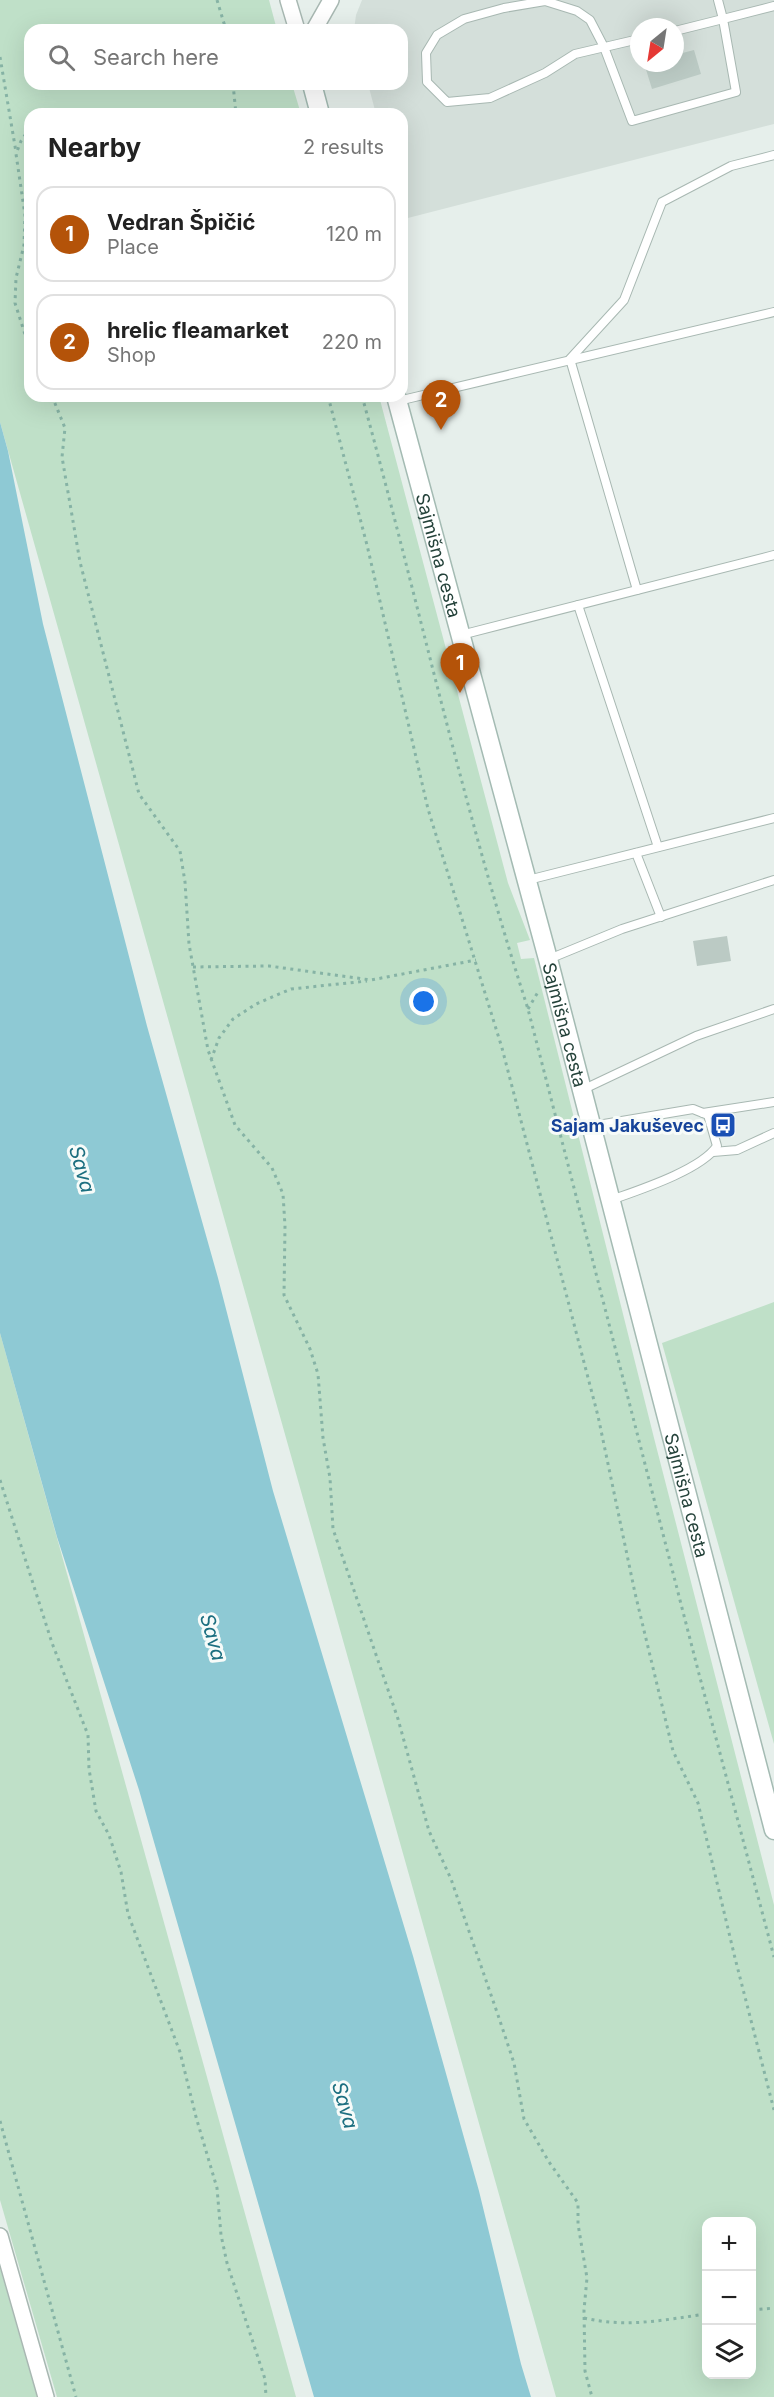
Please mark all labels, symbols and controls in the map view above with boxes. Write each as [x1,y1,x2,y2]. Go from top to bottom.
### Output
north arrow [630,18,684,72]
search box [24,24,408,90]
icon: search [45,41,78,74]
text: Search here [93,44,219,70]
text: Nearby [48,132,141,163]
text: 2 results [303,135,384,159]
text: Vedran Špičić [107,209,255,235]
text: 1 [65,222,74,246]
text: 120 m [326,222,382,246]
text: Place [107,235,159,259]
text: hrelic fleamarket [107,317,289,343]
text: 2 [63,330,76,354]
text: 220 m [322,330,382,354]
text: Shop [107,343,156,367]
pin: 2 [422,380,460,430]
street label: Sajmišna cesta [412,491,466,620]
pin: 1 [440,644,480,693]
street label: Sajmišna cesta [539,960,591,1089]
your location [409,987,438,1016]
bus stop icon: Sajam Jakuševec [708,1110,738,1140]
place label: Sajam Jakuševec [551,1115,704,1136]
water label: Sava [64,1143,100,1195]
street label: Sajmišna cesta [661,1431,713,1560]
water label: Sava [195,1611,231,1663]
water label: Sava [327,2079,363,2131]
map controls [702,2217,756,2379]
button: + [702,2217,756,2271]
button: − [702,2271,756,2325]
button: layers [702,2325,756,2379]

